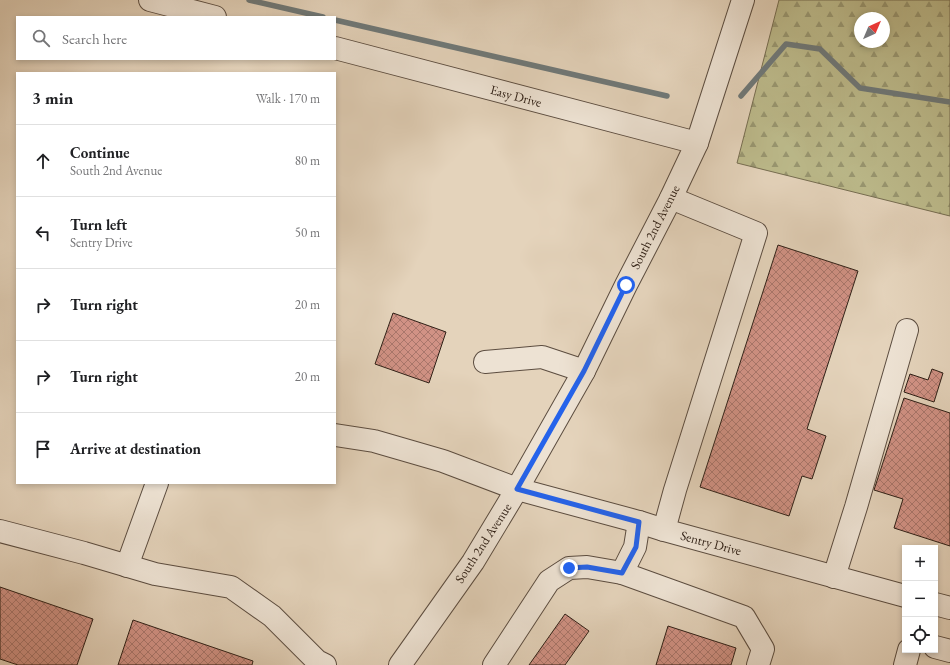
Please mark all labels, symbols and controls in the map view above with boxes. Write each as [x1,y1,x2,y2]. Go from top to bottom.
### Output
north arrow [854,12,890,48]
search box [16,16,336,60]
icon: search [30,27,52,49]
text: Search here [62,29,127,48]
street label: Easy Drive [489,81,543,111]
text: 3 min [32,87,73,109]
text: Walk · 170 m [256,90,320,107]
text: Continue [70,143,130,162]
icon: ahead [32,150,54,172]
text: 80 m [295,152,320,169]
text: South 2nd Avenue [70,162,162,179]
street label: South 2nd Avenue [626,182,684,272]
text: Turn left [70,215,127,234]
icon: left [32,222,54,244]
text: 50 m [295,224,320,241]
text: Sentry Drive [70,234,132,251]
route start [617,276,635,294]
icon: right [32,294,54,316]
text: Turn right [70,295,138,314]
text: 20 m [295,296,320,313]
icon: right [32,366,54,388]
text: Turn right [70,367,138,386]
text: 20 m [295,368,320,385]
icon: arrive [32,438,54,460]
text: Arrive at destination [70,439,201,458]
street label: South 2nd Avenue [451,500,515,586]
street label: Sentry Drive [679,527,743,559]
map controls [902,545,938,653]
button: + [902,545,938,581]
route end [560,559,578,577]
button: − [902,581,938,617]
button: locate [902,617,938,653]

